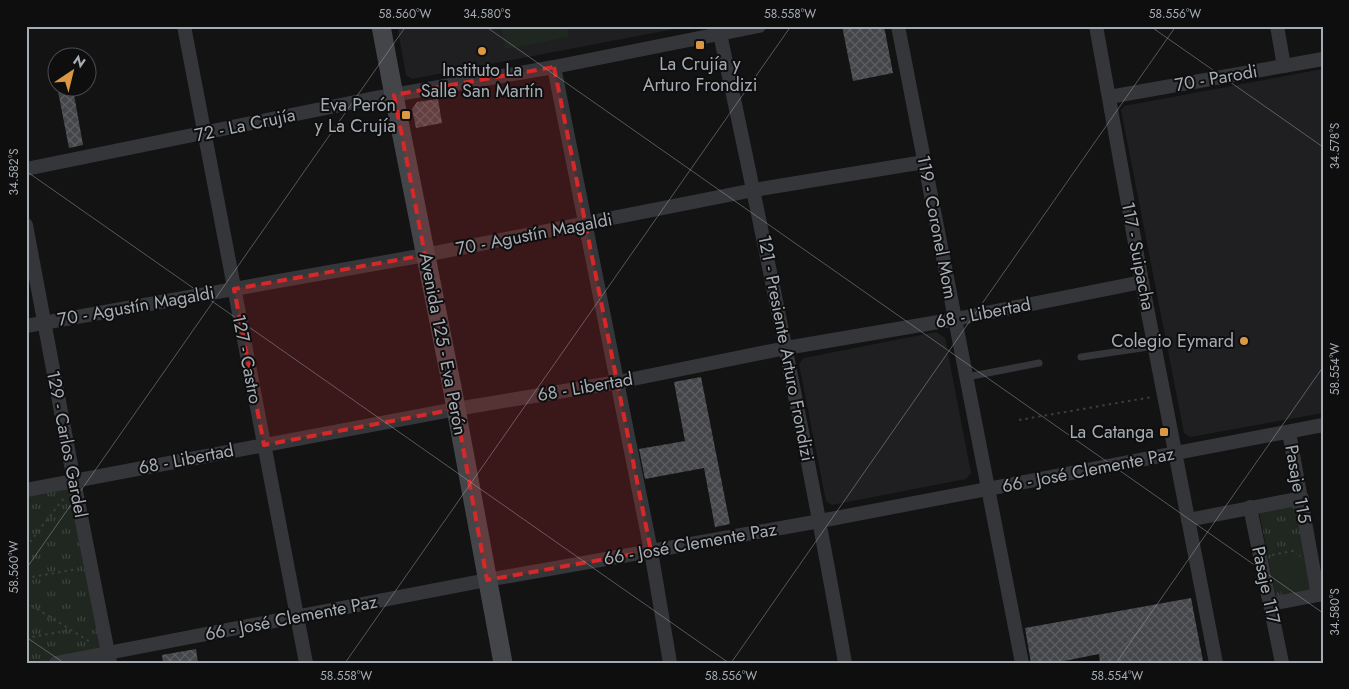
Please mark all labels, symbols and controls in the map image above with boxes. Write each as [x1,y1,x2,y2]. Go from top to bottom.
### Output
text: 58.560°W [379,5,432,23]
text: 34.580°S [463,5,511,23]
text: 58.558°W [764,5,816,23]
text: 58.556°W [1149,5,1201,23]
marker: La Crujía y Arturo Frondizi [694,39,706,51]
marker: Instituto La Salle San Martín [476,45,488,57]
north arrow [48,48,98,98]
text: N [69,50,90,73]
place label: La Crujía y Arturo Frondizi [643,51,757,98]
place label: Instituto La Salle San Martín [421,57,543,104]
street label: 70 - Parodi [1173,58,1259,98]
place label: Eva Perón y La Crujía [315,92,396,139]
street label: 72 - La Crujía [192,102,298,148]
marker: Eva Perón y La Crujía [400,109,412,121]
text: 34.578°S [1326,122,1344,169]
text: 34.582°S [5,148,23,196]
street label: 119 - Coronel Mom [910,153,964,301]
street label: 117 - Suipacha [1115,200,1161,312]
street label: 70 - Agustín Magaldi [454,206,614,262]
street label: 121 - Presiente Arturo Frondizi [751,233,821,463]
street label: Avenida 125 - Eva Perón [413,251,473,437]
street label: 70 - Agustín Magaldi [56,279,216,333]
street label: 68 - Libertad [933,291,1033,335]
street label: 127 - Castro [226,312,268,406]
place label: Colegio Eymard [1111,328,1234,354]
marker: Colegio Eymard [1238,335,1250,347]
text: 58.554°W [1326,343,1344,395]
street label: 68 - Libertad [535,366,635,408]
street label: 129 - Carlos Gardel [40,368,94,520]
place label: La Catanga [1070,419,1154,445]
marker: La Catanga [1158,426,1170,438]
street label: 68 - Libertad [136,437,236,481]
street label: 66 - José Clemente Paz [1000,440,1177,499]
street label: Pasaje 115 [1278,443,1318,525]
street label: 66 - José Clemente Paz [602,516,779,572]
text: 58.560°W [5,540,23,593]
street label: Pasaje 117 [1245,544,1287,627]
street label: 66 - José Clemente Paz [203,588,380,647]
text: 34.580°S [1326,588,1344,636]
text: 58.558°W [320,667,372,685]
text: 58.556°W [705,667,757,685]
text: 58.554°W [1091,667,1143,685]

